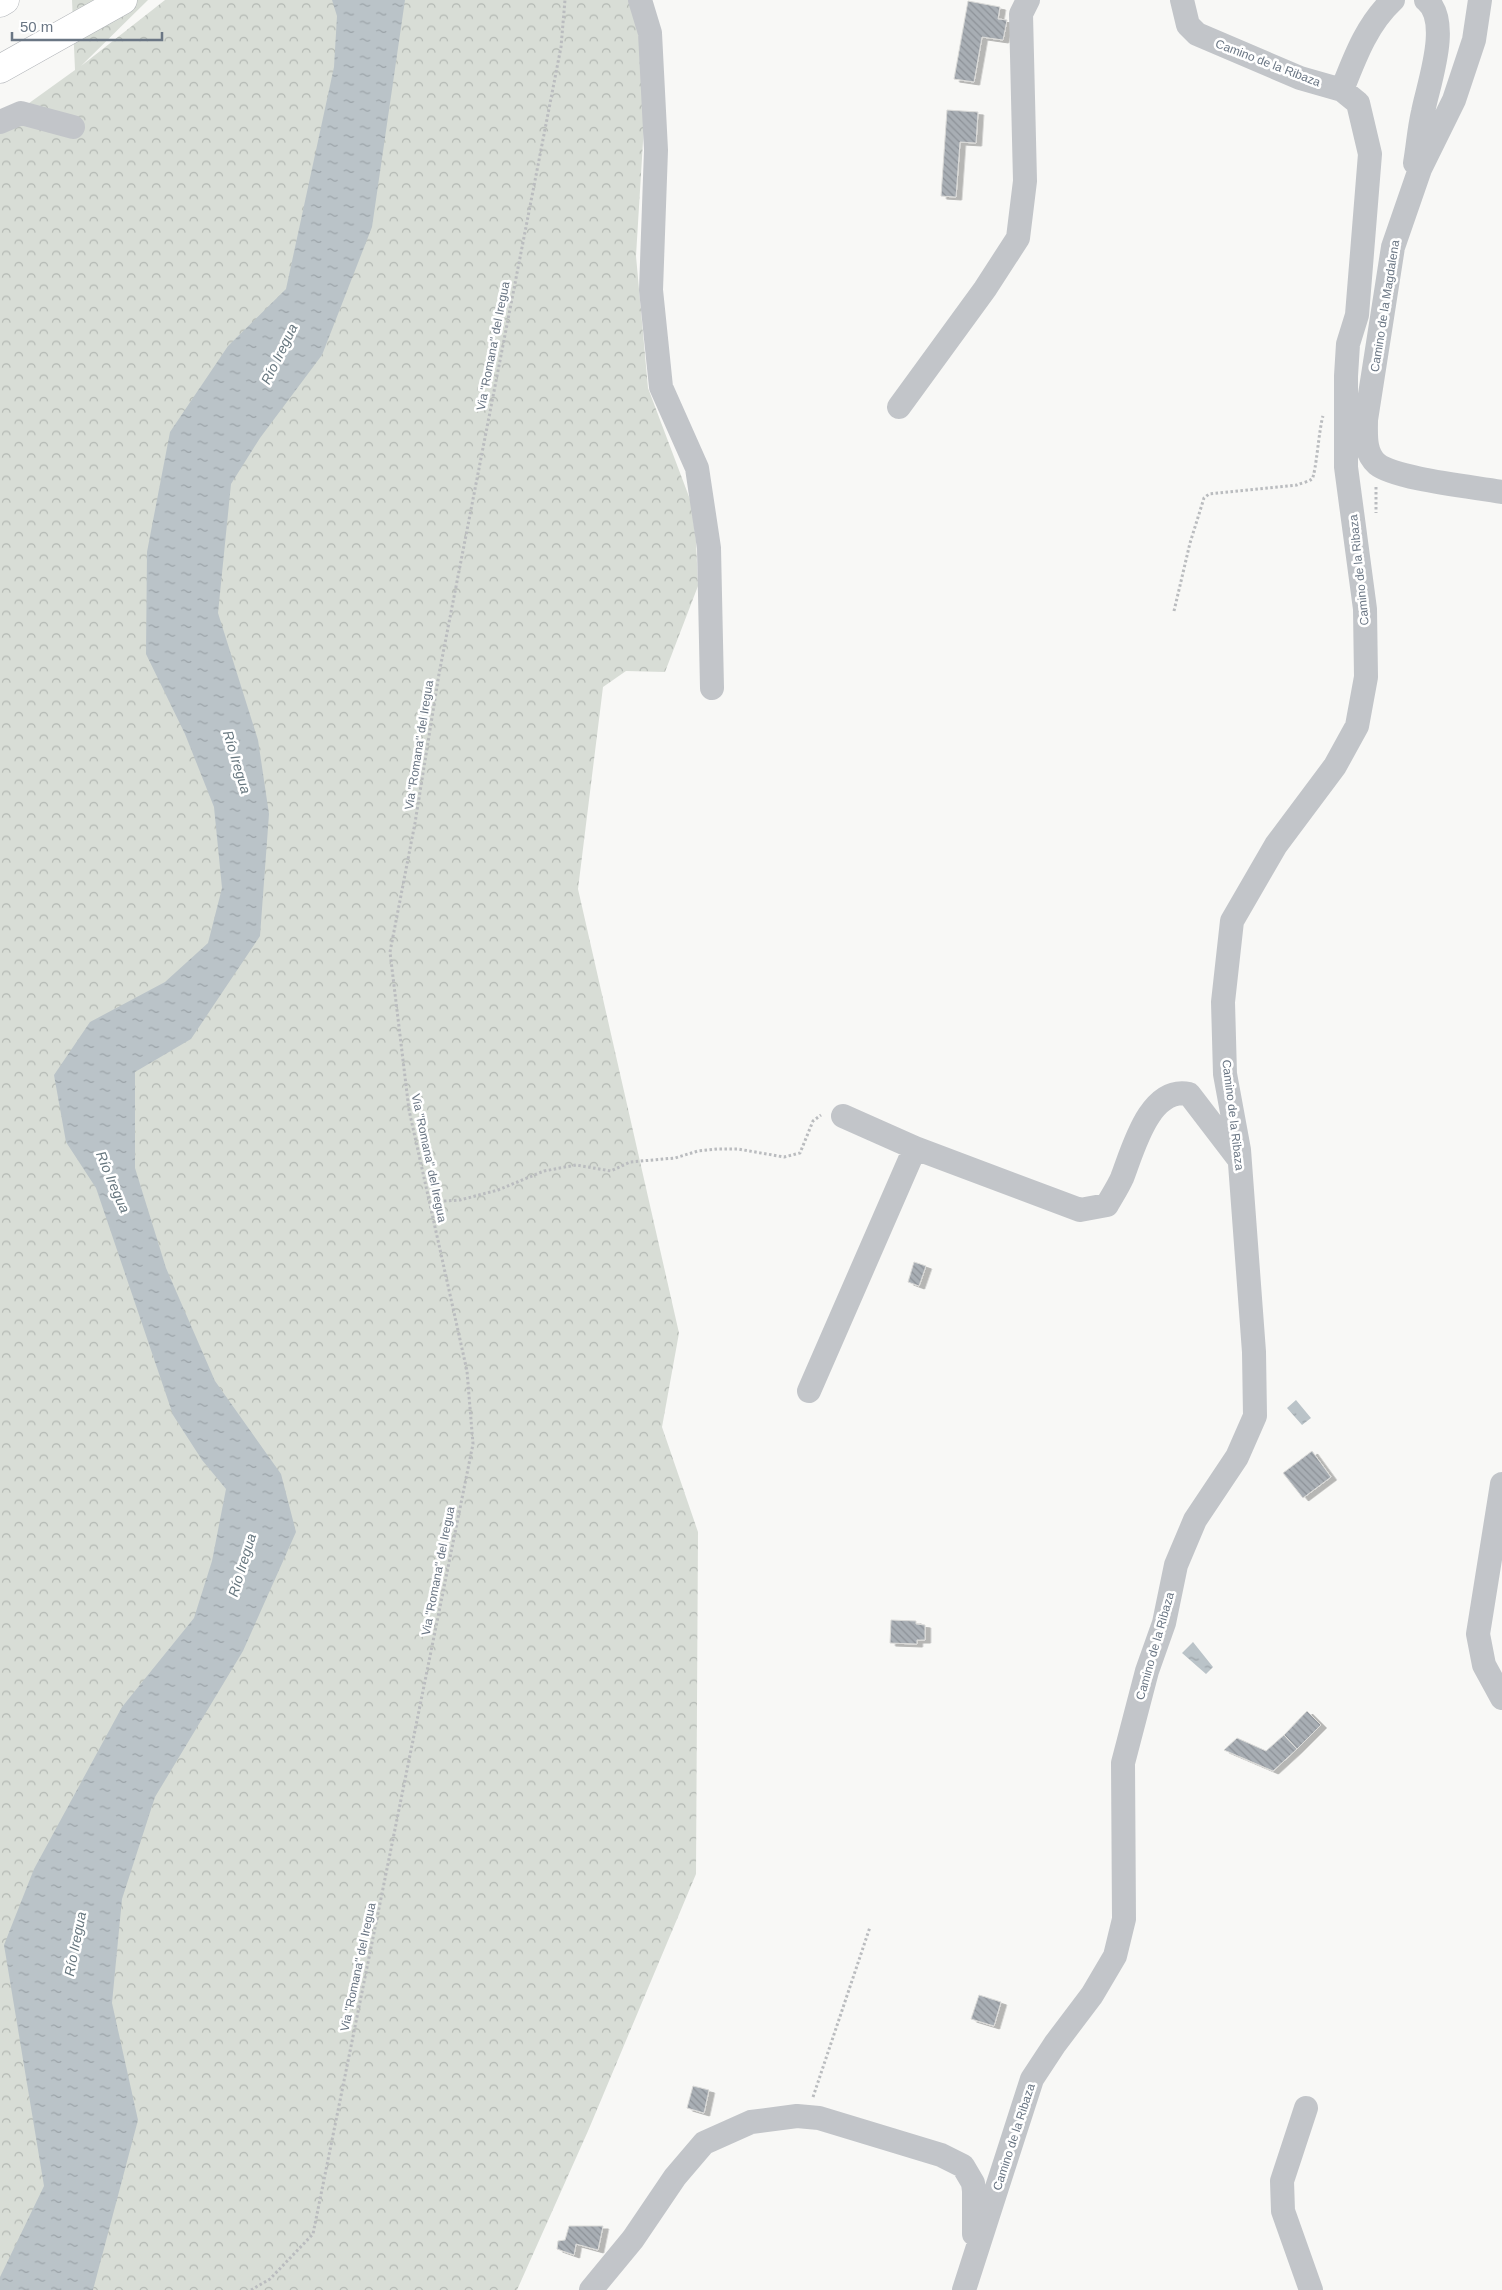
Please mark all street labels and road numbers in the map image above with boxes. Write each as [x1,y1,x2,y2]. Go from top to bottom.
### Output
street label: Camino de la Ribaza [1213,37,1323,90]
street label: Camino de la Magdalena [1368,239,1402,373]
street label: Via "Romana" del Iregua [474,280,512,412]
street label: Camino de la Ribaza [1346,514,1372,626]
street label: Via "Romana" del Iregua [402,679,436,811]
street label: Camino de la Ribaza [1219,1059,1247,1171]
street label: Via "Romana" del Iregua [409,1092,450,1224]
street label: Via "Romana" del Iregua [419,1505,457,1637]
street label: Camino de la Ribaza [1133,1590,1177,1701]
street label: Via "Romana" del Iregua [338,1901,379,2033]
street label: Camino de la Ribaza [990,2082,1038,2192]

